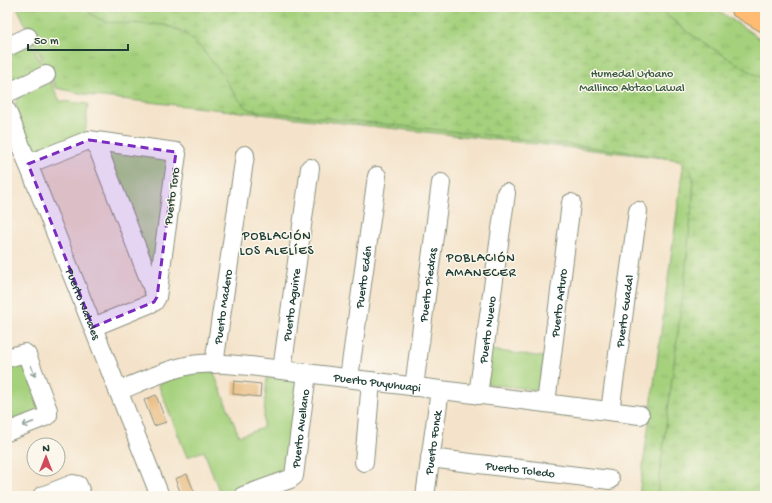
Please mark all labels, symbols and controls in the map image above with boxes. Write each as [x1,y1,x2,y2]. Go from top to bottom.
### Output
scale bar [28,26,128,52]
text: 50 m [34,35,59,49]
park label: Humedal Urbano Mallinco Abtao Lawal [579,68,685,96]
street label: Puerto Toro [162,167,184,227]
district label: POBLACIÓN LOS ALELÍES [239,229,315,259]
street label: Puerto Edén [354,245,376,310]
street label: Puerto Piedras [418,247,441,324]
district label: POBLACIÓN AMANECER [445,251,517,281]
street label: Puerto Natales [61,265,102,343]
street label: Puerto Aguirre [281,267,305,343]
street label: Puerto Arturo [549,268,572,339]
street label: Puerto Madero [212,269,237,346]
street label: Puerto Guadal [614,274,638,349]
street label: Puerto Nuevo [477,295,501,365]
one-way arrow [30,364,38,376]
street label: Puerto Puyuhuapi [332,371,422,396]
street label: Puerto Avellano [290,388,314,470]
street label: Puerto Fonck [423,408,446,477]
one-way arrow [23,421,35,429]
north arrow [26,437,66,477]
text: N [42,443,50,455]
street label: Puerto Toledo [484,460,556,482]

